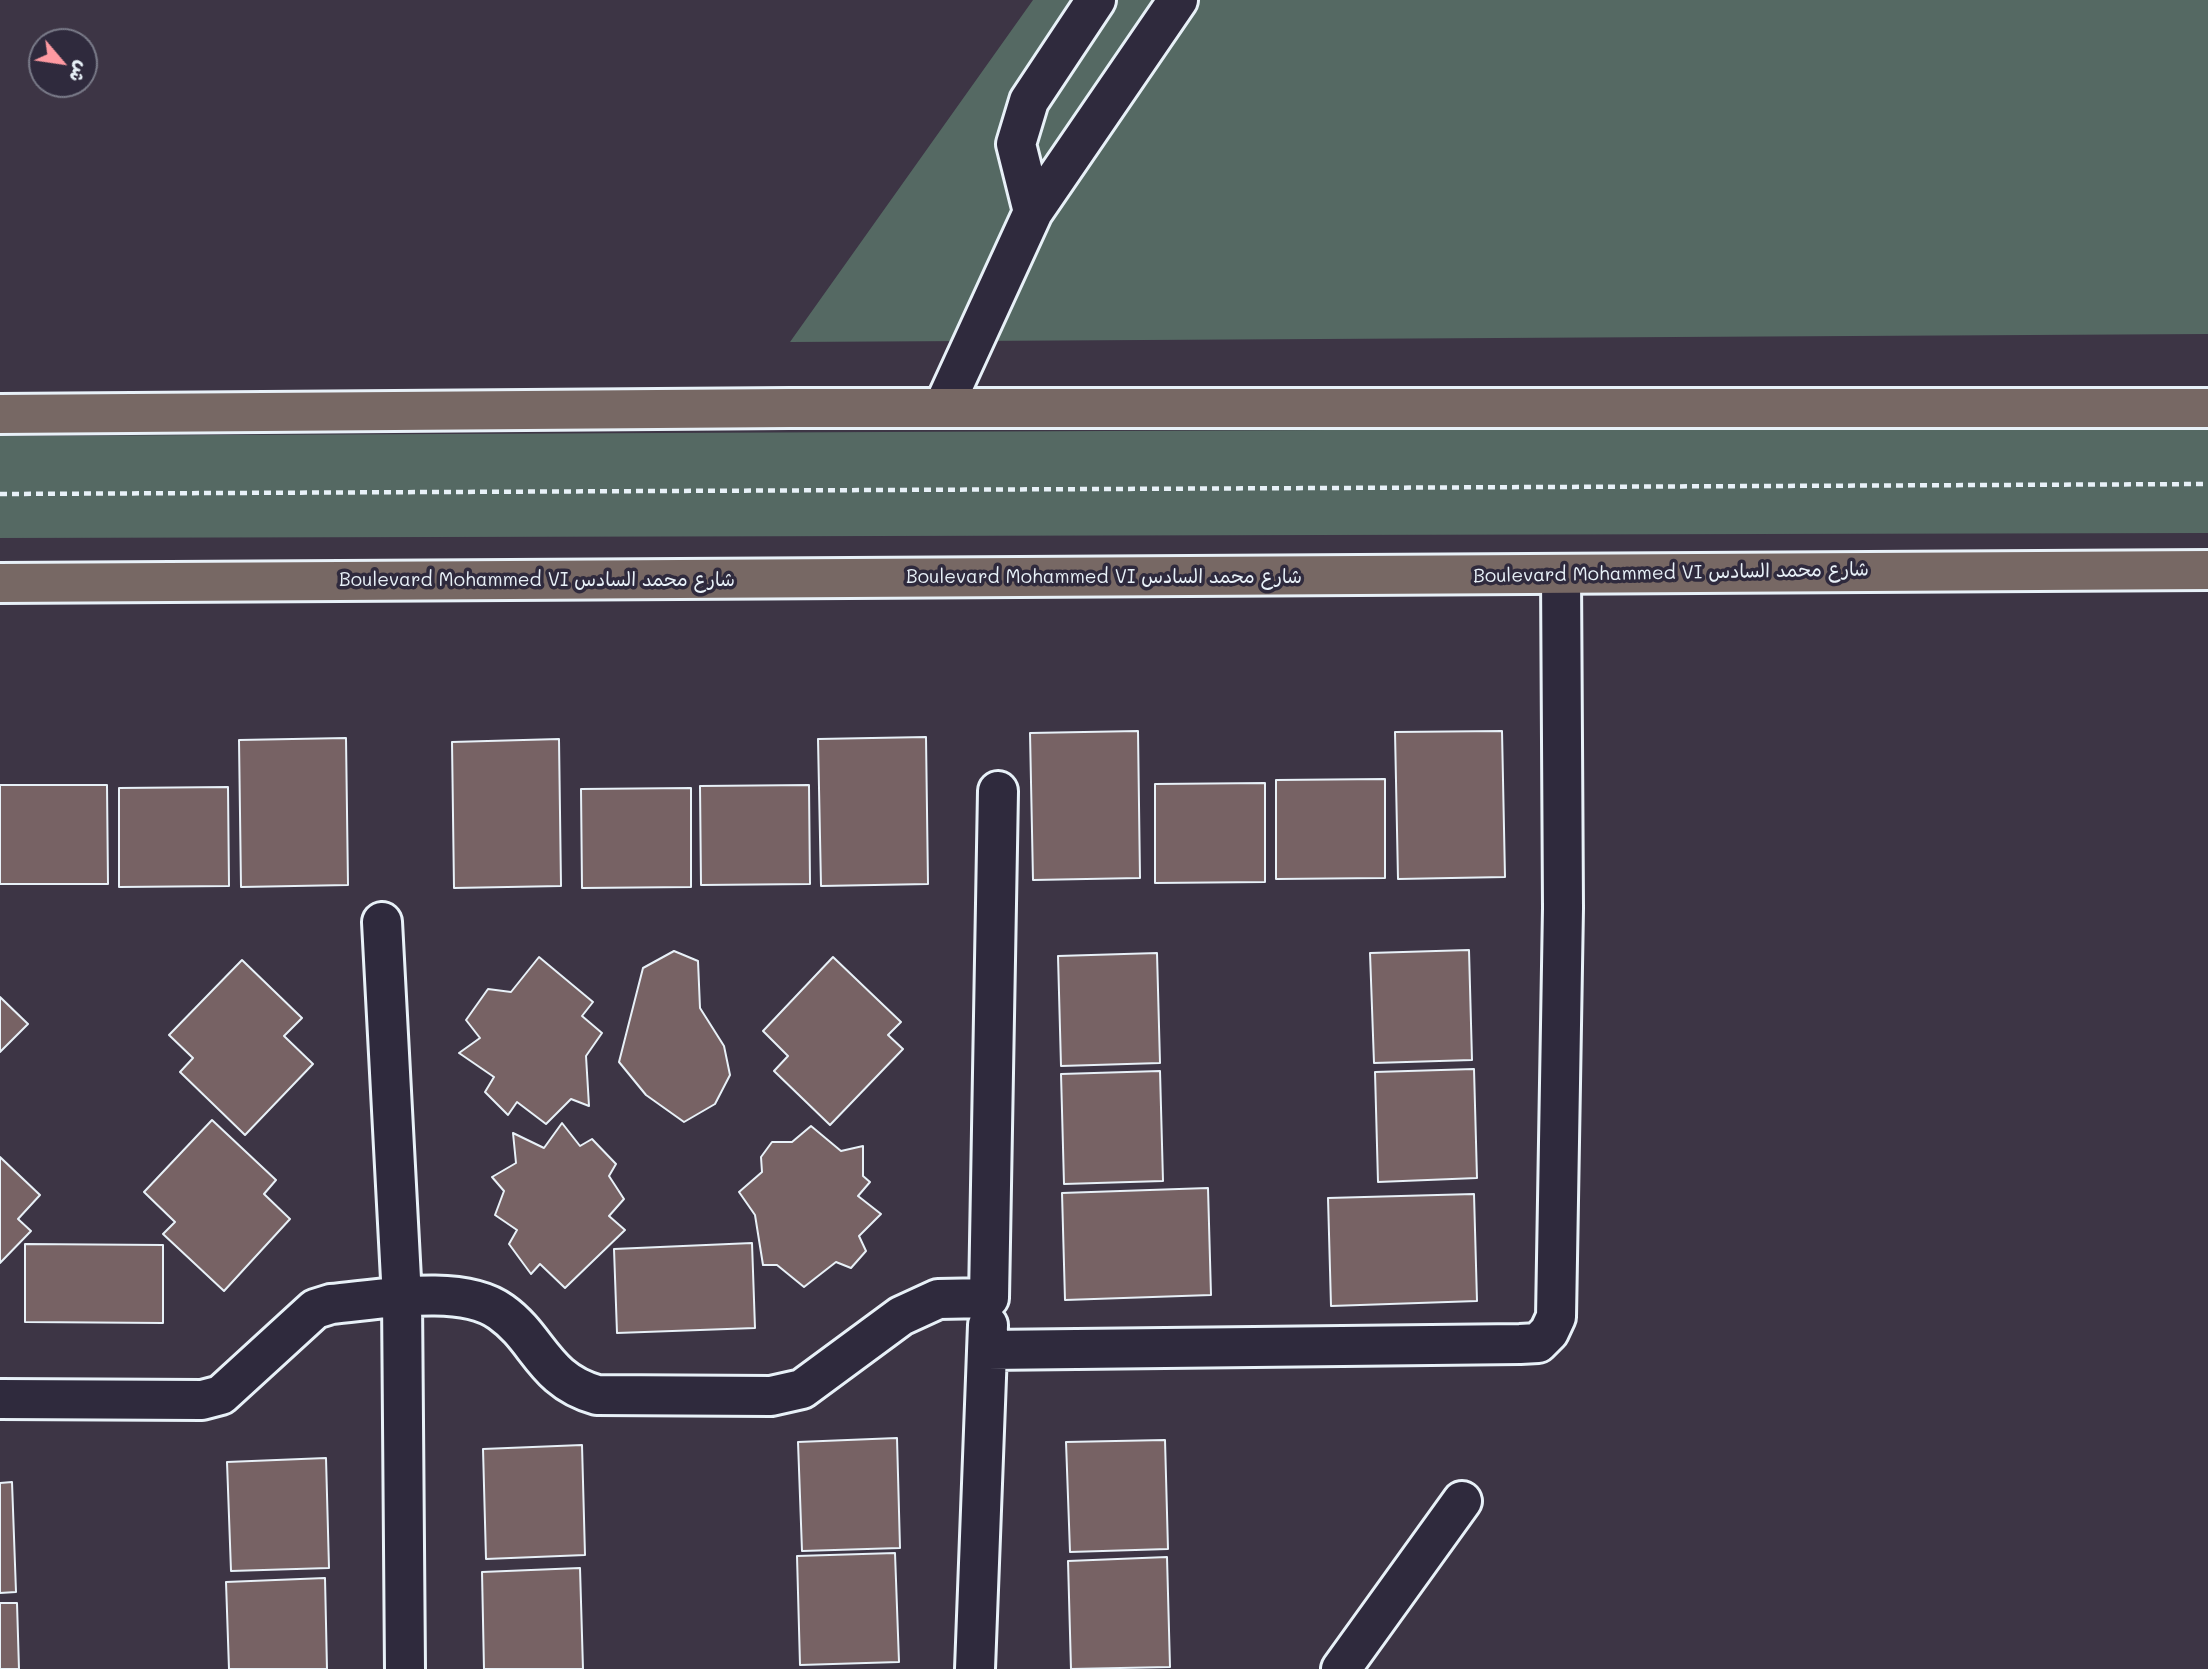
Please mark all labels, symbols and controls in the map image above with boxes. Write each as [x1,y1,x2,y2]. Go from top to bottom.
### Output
north arrow [28,28,98,98]
text: ش [64,57,96,88]
street label: Boulevard Mohammed VI شارع محمد السادس [1473,558,1869,588]
street label: Boulevard Mohammed VI شارع محمد السادس [906,566,1302,588]
street label: Boulevard Mohammed VI شارع محمد السادس [339,569,735,591]

